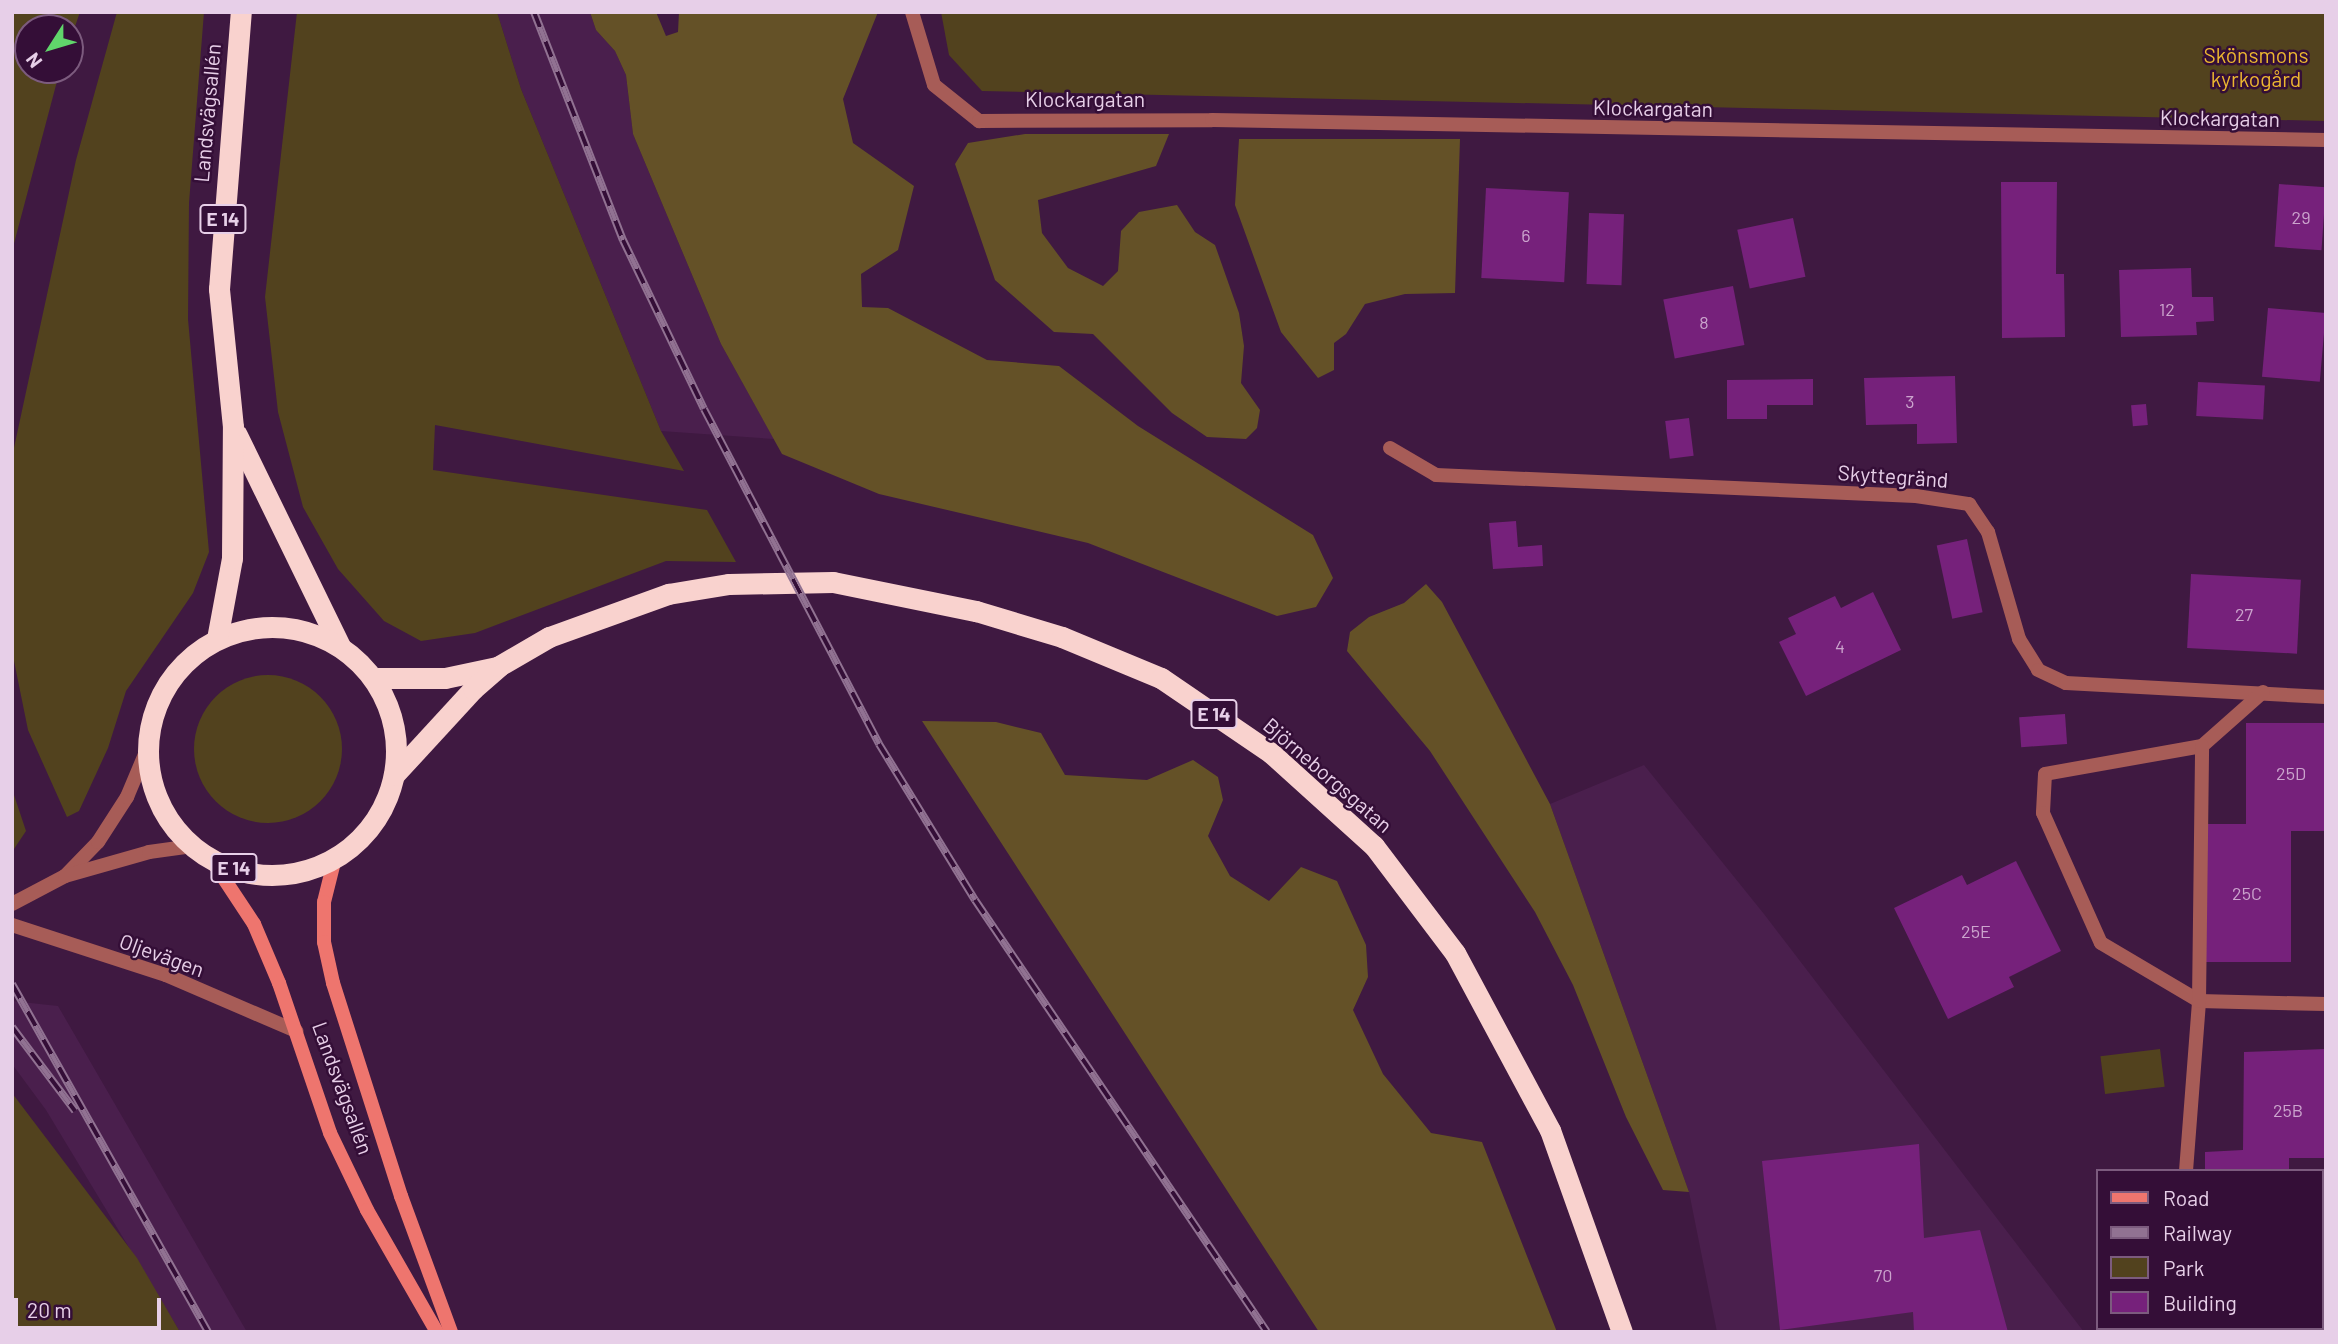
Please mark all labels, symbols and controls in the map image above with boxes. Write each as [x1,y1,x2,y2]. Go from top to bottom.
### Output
north arrow [14,14,84,84]
park label: Skönsmons kyrkogård [2203,42,2309,92]
street label: Landsvägsallén [188,43,226,183]
text: N [20,49,46,73]
street label: Klockargatan [1025,86,1145,112]
street label: Klockargatan [1593,94,1713,122]
street label: Klockargatan [2160,104,2280,132]
road number: E 14 [198,204,248,234]
house number: 29 [2291,206,2311,228]
house number: 6 [1521,224,1531,246]
house number: 12 [2159,298,2175,320]
house number: 8 [1699,311,1709,333]
house number: 3 [1905,390,1915,412]
street label: Skyttegränd [1837,460,1949,492]
house number: 27 [2235,603,2253,625]
house number: 4 [1835,635,1845,657]
road number: E 14 [1190,698,1238,730]
street label: Björneborgsgatan [1258,712,1398,838]
house number: 25D [2276,762,2306,784]
road number: E 14 [210,852,258,884]
house number: 25C [2232,882,2262,904]
house number: 25E [1961,920,1991,942]
street label: Oljevägen [116,928,208,982]
street label: Landsvägsallén [307,1018,379,1158]
house number: 25B [2273,1099,2303,1121]
legend [2096,1169,2324,1330]
text: Road [2163,1185,2209,1210]
text: Railway [2163,1220,2232,1245]
text: Park [2163,1255,2204,1280]
house number: 70 [1874,1264,1892,1286]
scale bar [18,1284,164,1328]
text: Building [2163,1290,2237,1315]
text: 20 m [27,1297,72,1322]

